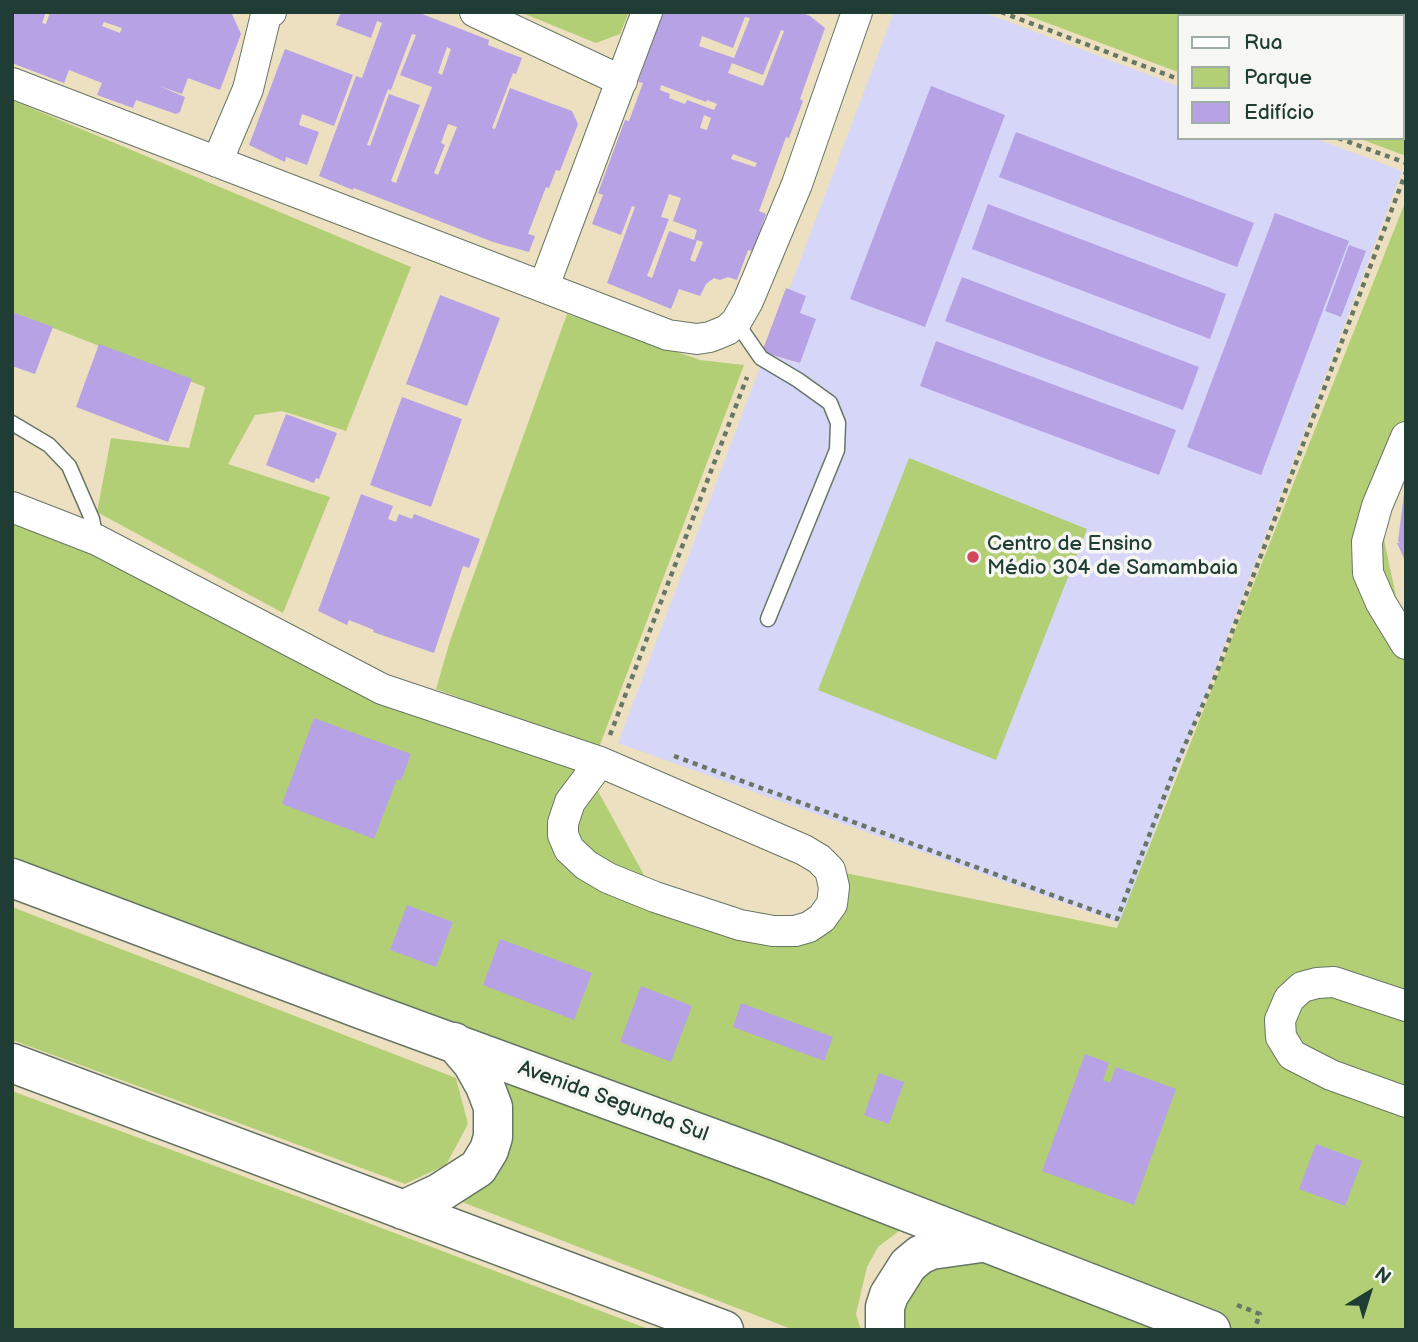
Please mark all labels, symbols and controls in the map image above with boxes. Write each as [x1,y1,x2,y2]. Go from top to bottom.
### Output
legend [1176,14,1404,140]
text: Rua [1244,30,1283,55]
text: Parque [1244,65,1312,90]
text: Edifício [1244,100,1314,125]
place label: Centro de Ensino Médio 304 de Samambaia [987,532,1238,582]
marker: Centro de Ensino Médio 304 de Samambaia [965,549,981,565]
street label: Avenida Segunda Sul [515,1056,711,1148]
north arrow [1334,1258,1404,1328]
text: N [1370,1263,1395,1290]

